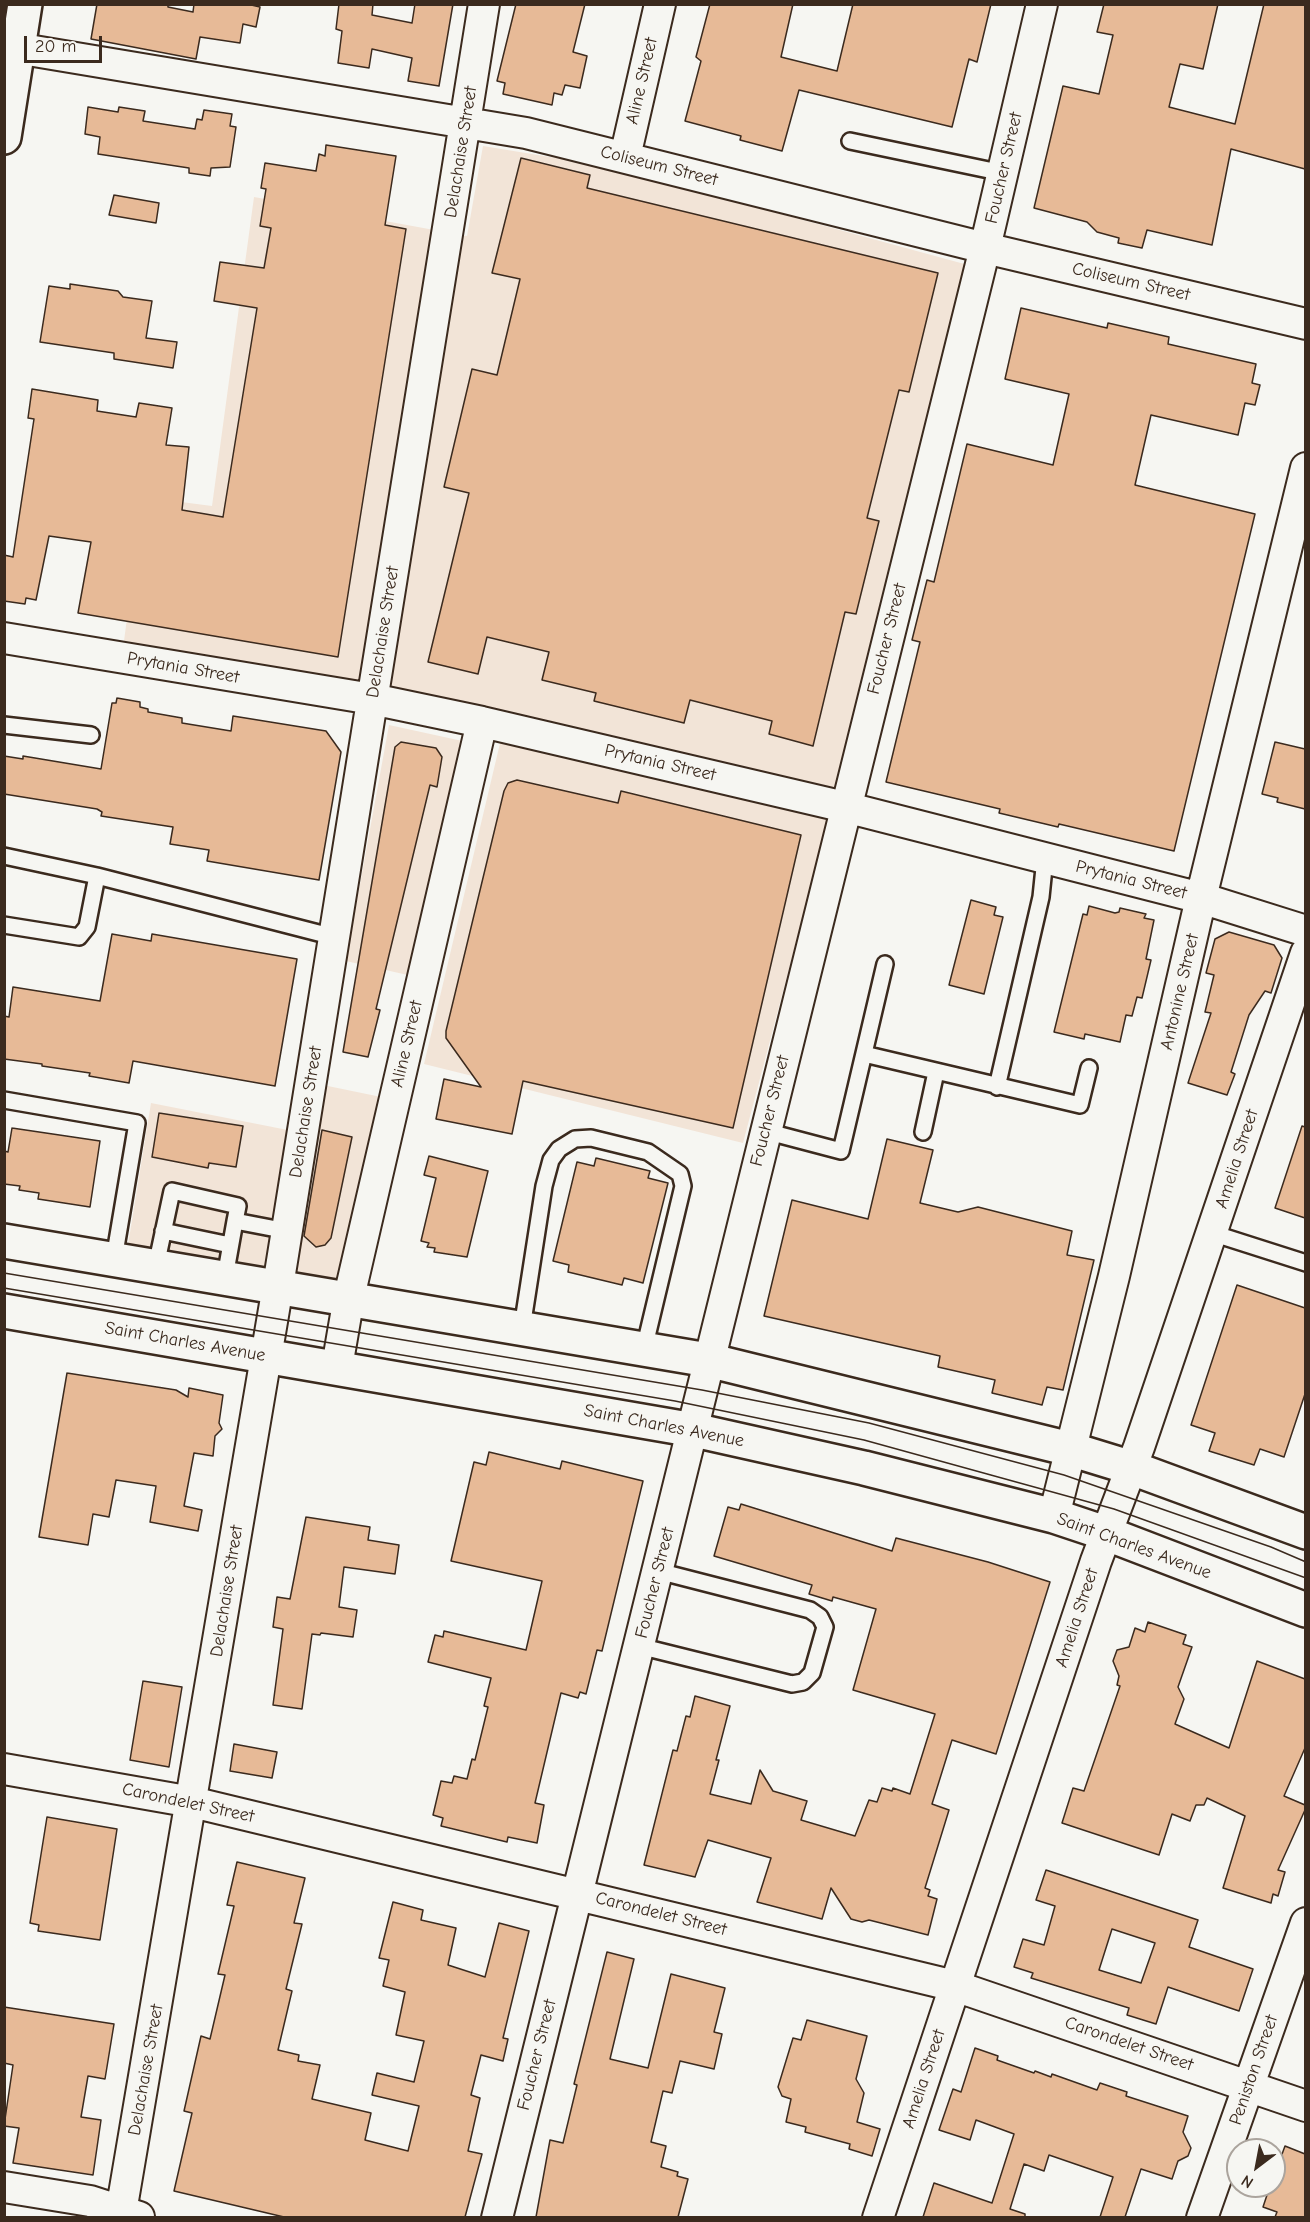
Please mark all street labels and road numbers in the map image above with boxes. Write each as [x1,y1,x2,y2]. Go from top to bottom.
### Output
street label: Aline Street [622,35,662,127]
street label: Delachaise Street [440,85,482,219]
street label: Foucher Street [981,110,1027,226]
street label: Coliseum Street [598,141,720,191]
street label: Coliseum Street [1070,258,1192,306]
street label: Delachaise Street [362,565,404,699]
street label: Foucher Street [863,581,911,697]
street label: Prytania Street [125,648,241,688]
street label: Prytania Street [602,740,718,786]
street label: Prytania Street [1073,856,1189,904]
street label: Antonine Street [1156,932,1204,1052]
street label: Aline Street [387,998,427,1090]
street label: Delachaise Street [285,1045,327,1179]
street label: Foucher Street [746,1053,794,1169]
street label: Amelia Street [1211,1107,1263,1211]
street label: Saint Charles Avenue [103,1317,267,1367]
street label: Saint Charles Avenue [582,1400,746,1452]
street label: Saint Charles Avenue [1054,1508,1214,1584]
street label: Delachaise Street [206,1524,248,1658]
street label: Foucher Street [631,1525,679,1641]
street label: Amelia Street [1051,1566,1103,1670]
street label: Carondelet Street [120,1778,256,1828]
street label: Carondelet Street [593,1887,729,1941]
street label: Foucher Street [513,1997,561,2113]
street label: Delachaise Street [124,2003,168,2137]
street label: Carondelet Street [1062,2012,1196,2076]
street label: Peniston Street [1225,2012,1283,2128]
street label: Amelia Street [898,2027,950,2131]

